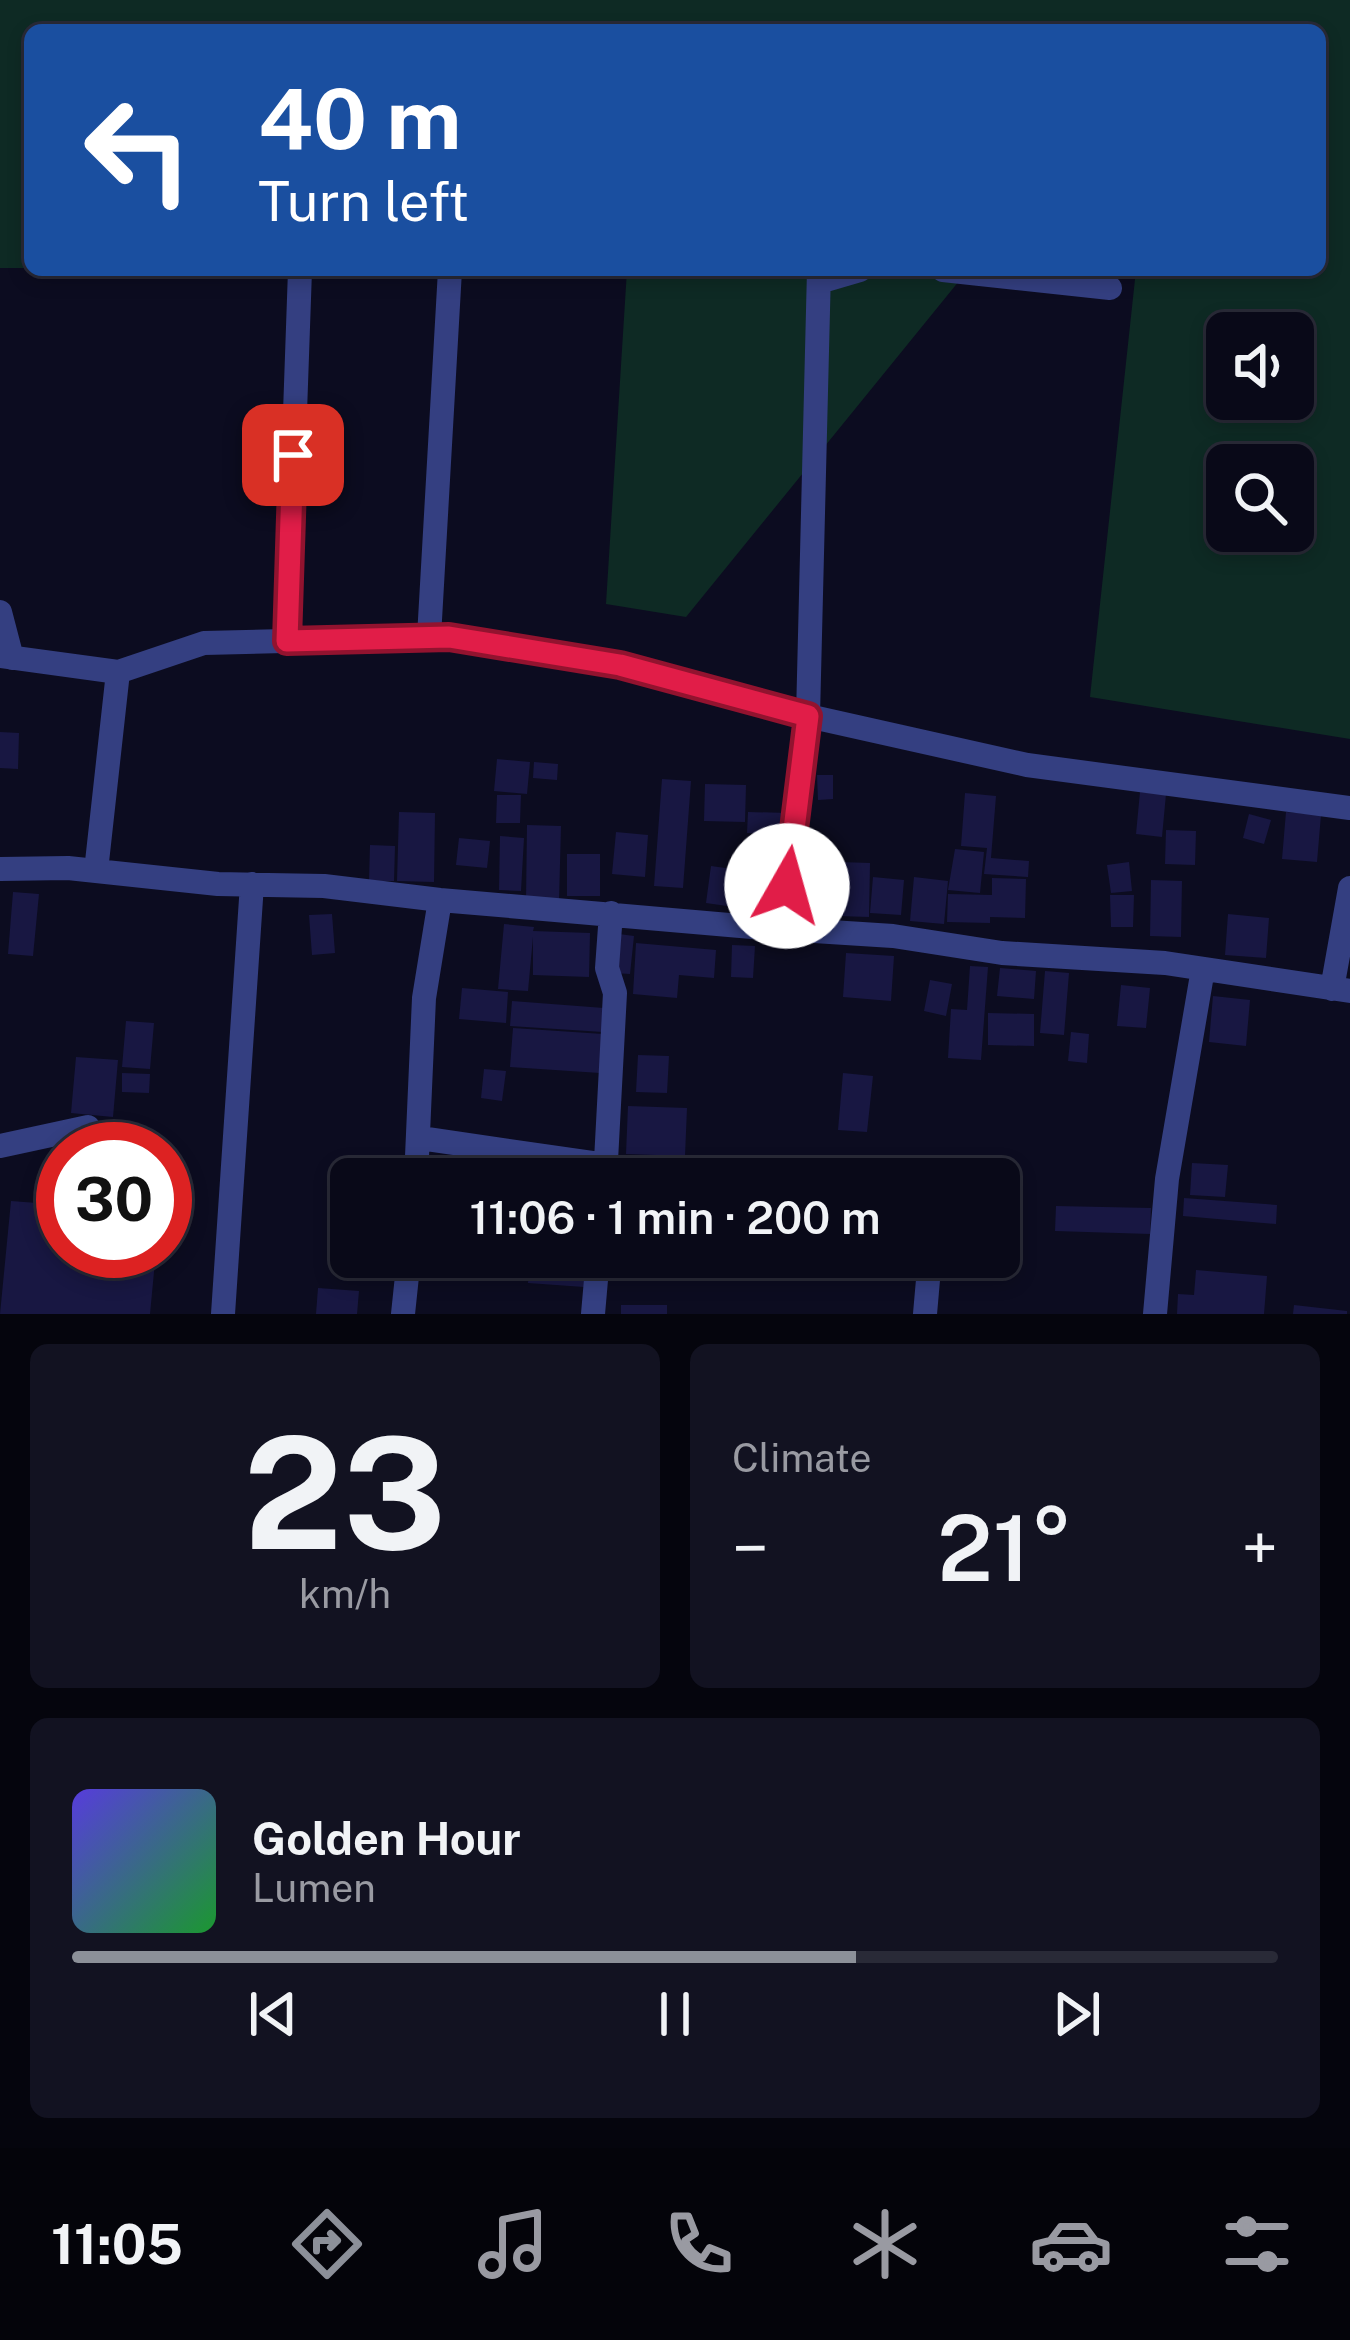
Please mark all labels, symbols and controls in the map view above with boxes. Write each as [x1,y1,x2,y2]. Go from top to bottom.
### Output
text: 40 m [258,69,461,168]
icon: left [60,72,216,228]
text: Turn left [258,170,469,233]
map controls [1206,312,1314,552]
button: sound [1206,312,1314,420]
pin [242,404,344,506]
icon: arrive [260,422,326,488]
button: search [1206,444,1314,552]
position arrow [724,823,850,949]
speed limit sign: 30 [36,1122,192,1278]
text: 11:06 · 1 min · 200 m [469,1191,881,1244]
text: 23 [244,1401,446,1584]
text: Climate [732,1435,872,1481]
text: 21° [937,1495,1073,1601]
text: − [732,1509,769,1587]
text: + [1241,1509,1278,1587]
text: km/h [299,1571,391,1617]
text: Golden Hour [252,1812,521,1865]
text: Lumen [252,1865,376,1911]
icon: previous [240,1981,306,2047]
icon: pause [642,1981,708,2047]
icon: next [1044,1981,1110,2047]
icon: directions [285,2202,369,2286]
icon: music [471,2202,555,2286]
icon: phone [657,2202,741,2286]
icon: climate [843,2202,927,2286]
icon: car [1029,2202,1113,2286]
icon: filters [1215,2202,1299,2286]
text: 11:05 [51,2213,183,2276]

